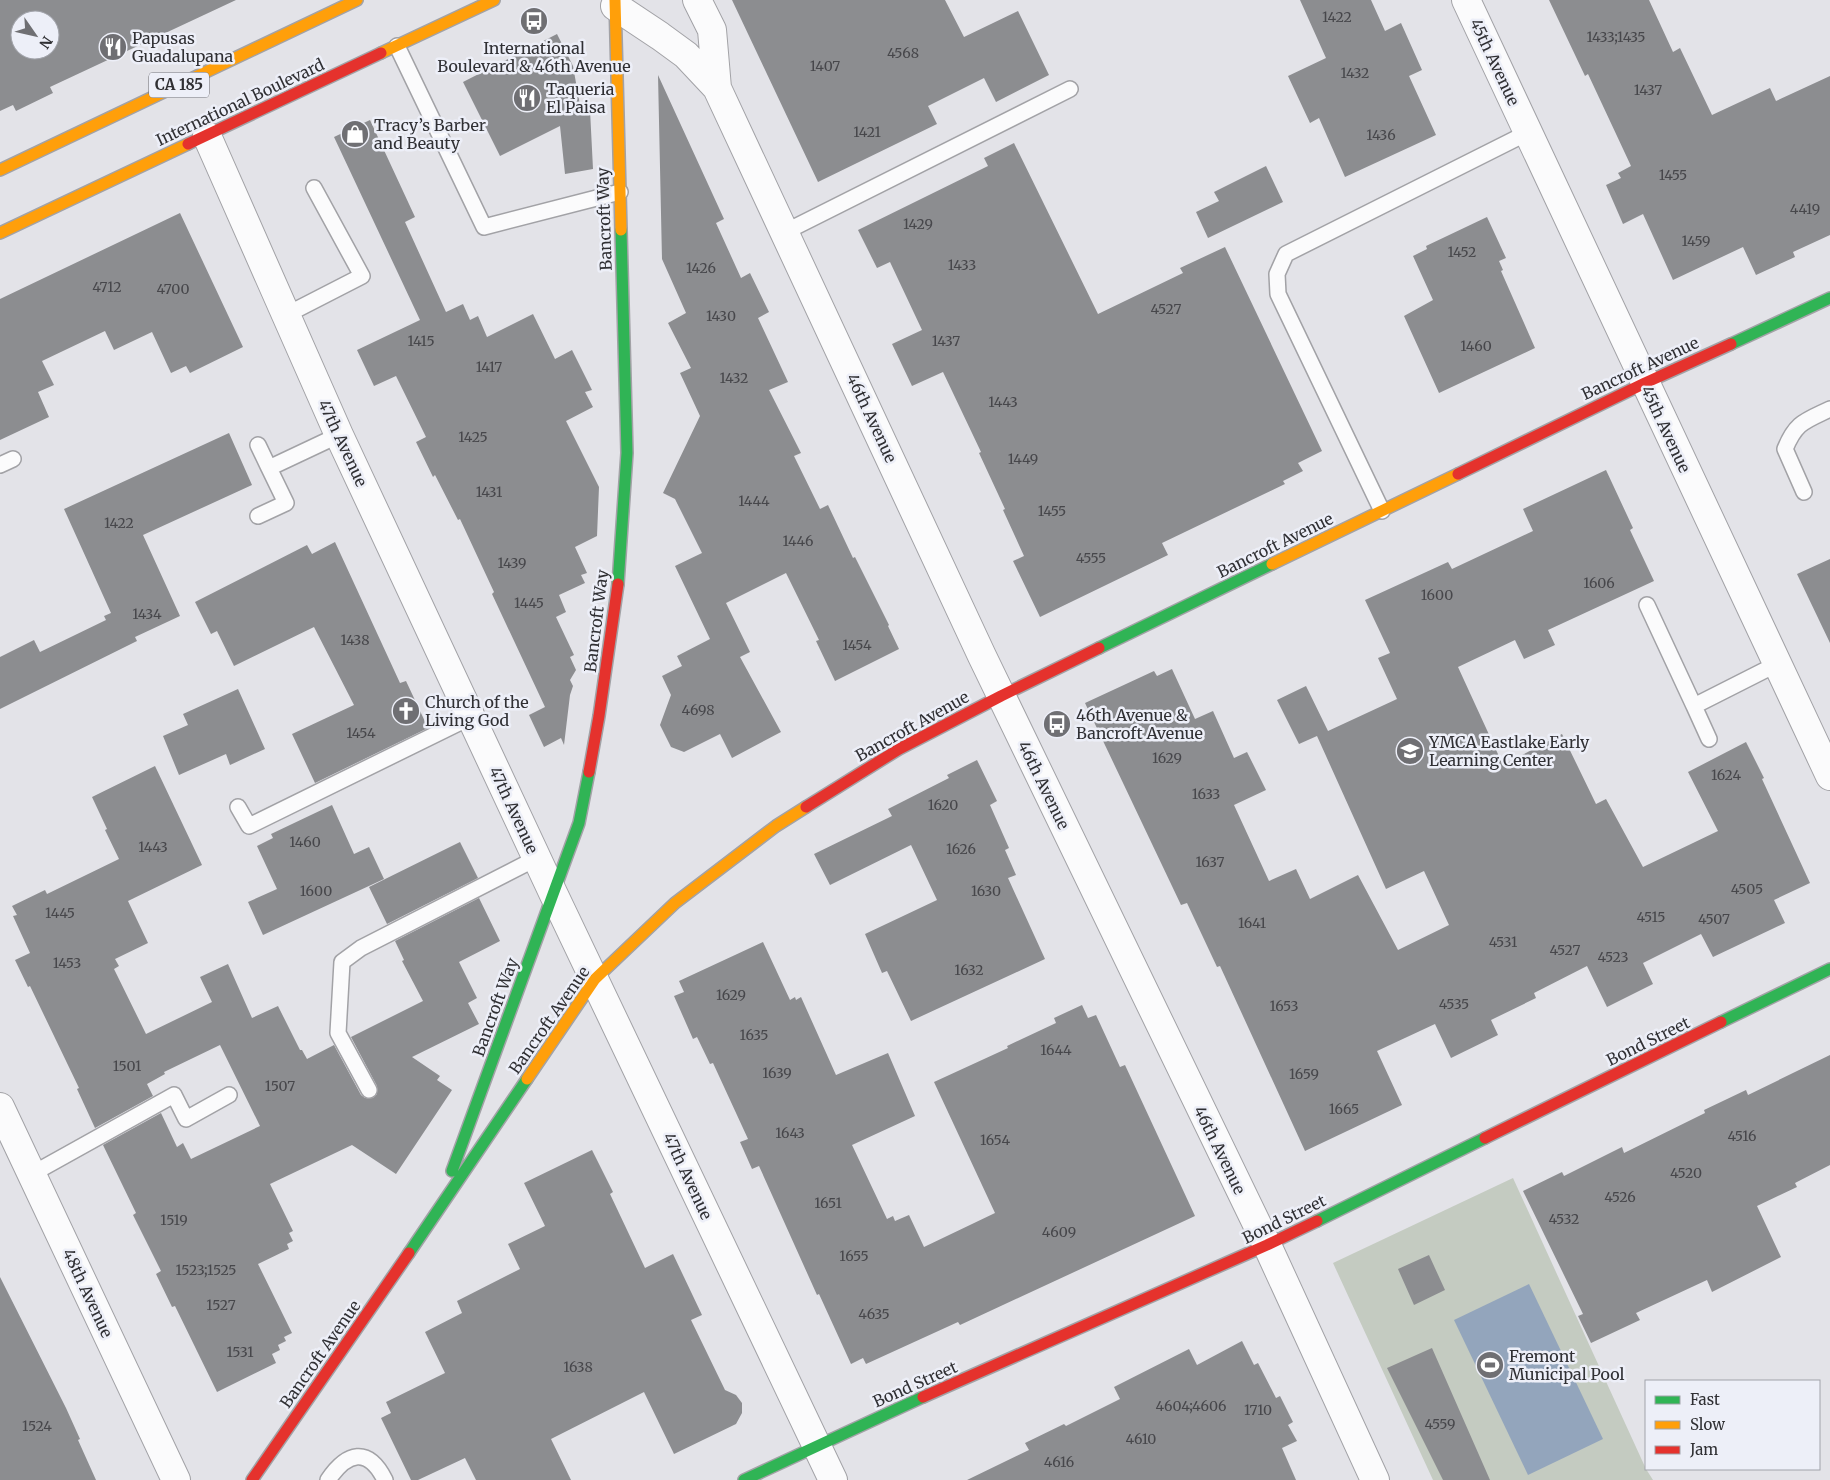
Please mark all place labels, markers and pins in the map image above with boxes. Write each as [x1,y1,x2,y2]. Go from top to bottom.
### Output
bus stop icon: International Boulevard & 46th Avenue [519,6,549,36]
place label: Papusas Guadalupana [132,28,234,66]
restaurant icon: Papusas Guadalupana [98,32,128,62]
place label: International Boulevard & 46th Avenue [437,38,631,76]
place label: Taqueria El Paisa [546,79,615,117]
restaurant icon: Taqueria El Paisa [512,83,542,113]
place label: Tracy’s Barber and Beauty [374,115,486,153]
shop icon: Tracy’s Barber and Beauty [340,119,370,149]
place label: Church of the Living God [425,692,529,730]
church icon: Church of the Living God [391,696,421,726]
place label: 46th Avenue & Bancroft Avenue [1076,705,1203,743]
bus stop icon: 46th Avenue & Bancroft Avenue [1042,709,1072,739]
place label: YMCA Eastlake Early Learning Center [1428,732,1590,770]
school or university icon: YMCA Eastlake Early Learning Center [1395,736,1425,766]
place label: Fremont Municipal Pool [1509,1346,1625,1384]
sports icon: Fremont Municipal Pool [1475,1350,1505,1380]

